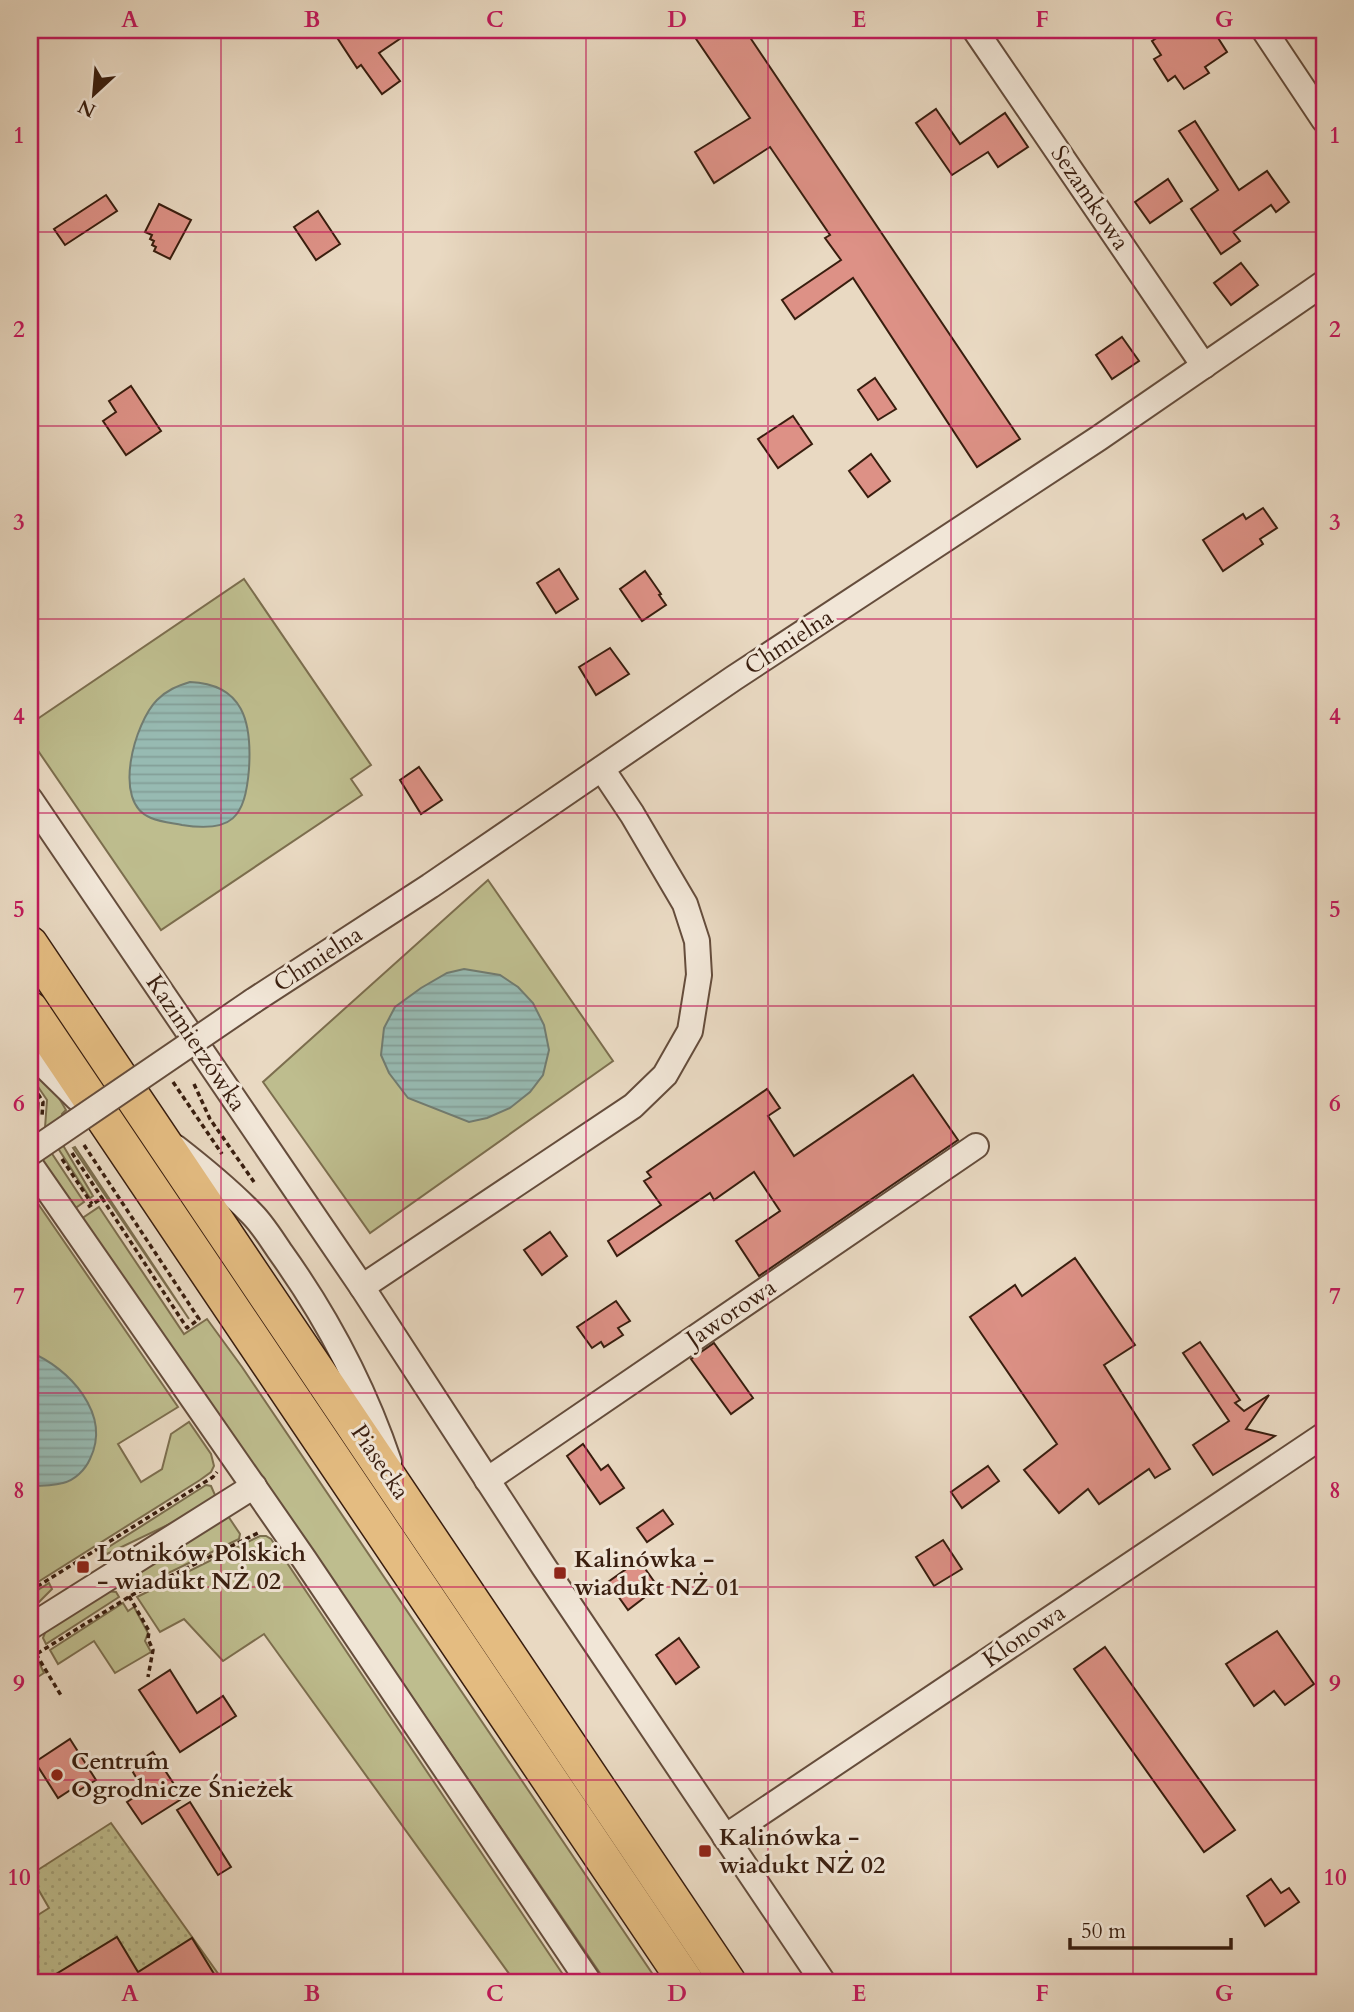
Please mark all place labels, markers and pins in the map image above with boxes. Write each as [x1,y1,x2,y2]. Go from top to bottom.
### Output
place label: Lotników Polskich - wiadukt NŻ 02 [97,1537,306,1598]
place label: Kalinówka - wiadukt NŻ 01 [574,1543,740,1604]
marker: Lotników Polskich - wiadukt NŻ 02 [75,1559,91,1575]
marker: Kalinówka - wiadukt NŻ 01 [552,1565,568,1581]
place label: Centrum Ogrodnicze Śnieżek [71,1745,293,1806]
marker: Centrum Ogrodnicze Śnieżek [49,1767,65,1783]
place label: Kalinówka - wiadukt NŻ 02 [719,1821,885,1882]
marker: Kalinówka - wiadukt NŻ 02 [697,1843,713,1859]

